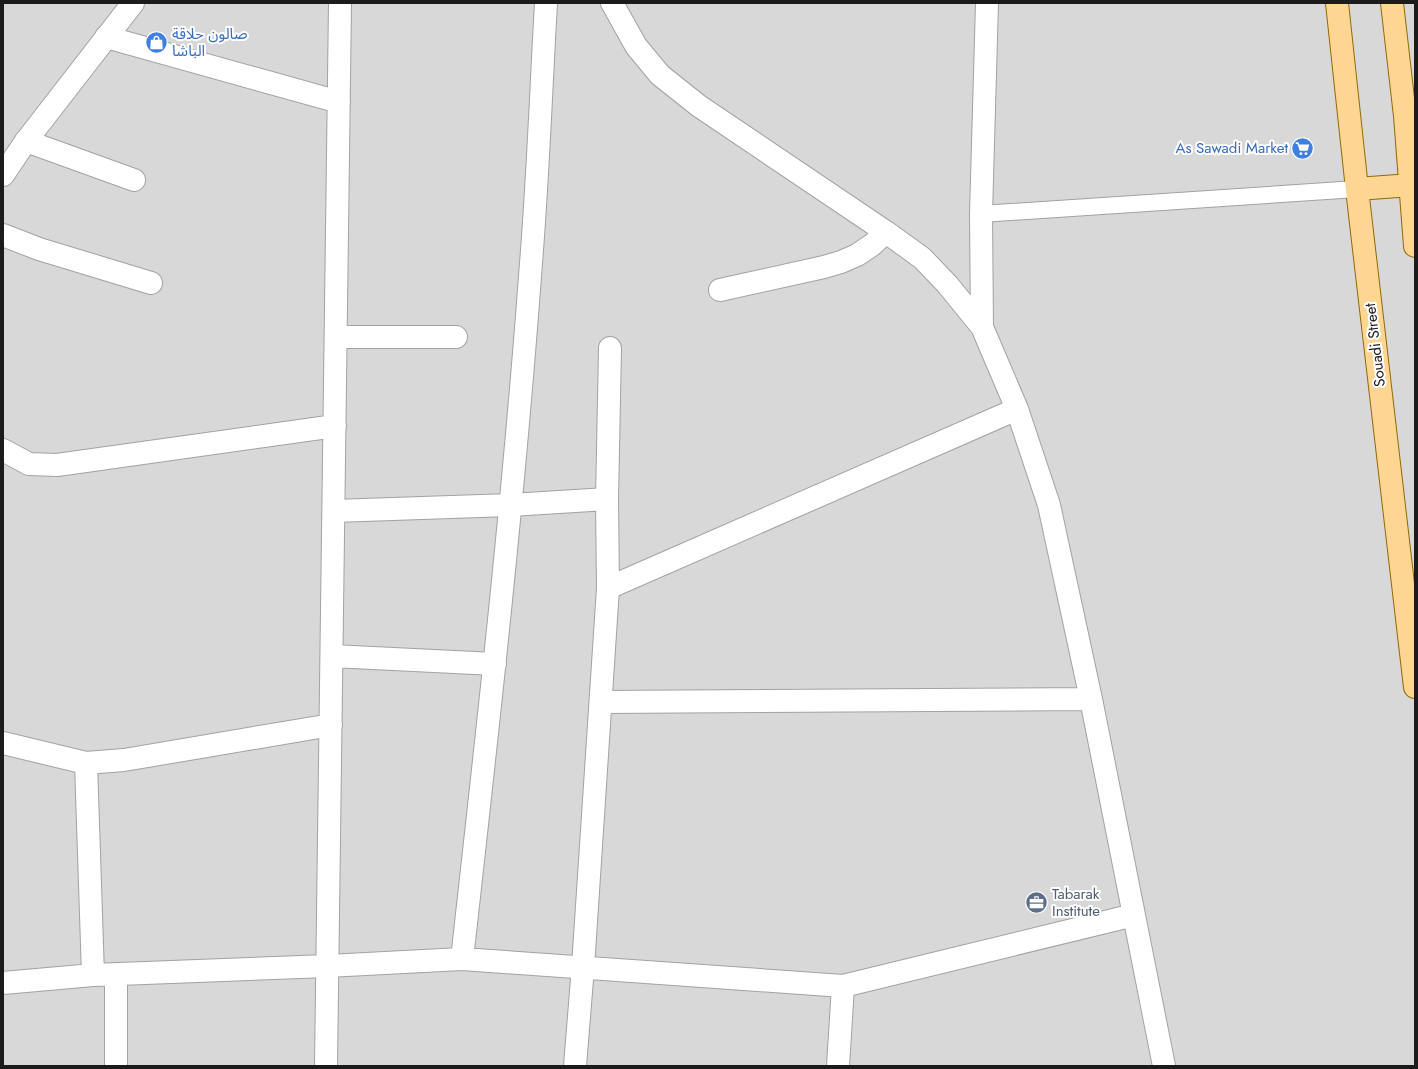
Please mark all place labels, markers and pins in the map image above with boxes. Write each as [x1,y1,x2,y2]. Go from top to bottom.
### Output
place label: صالون حلاقة الباشا [172,23,247,62]
shop icon: صالون حلاقة الباشا [143,30,169,56]
supermarket icon: As Sawadi Market [1290,135,1316,161]
place label: As Sawadi Market [1176,137,1288,159]
place label: Tabarak Institute [1052,883,1100,922]
office icon: Tabarak Institute [1023,890,1049,916]

